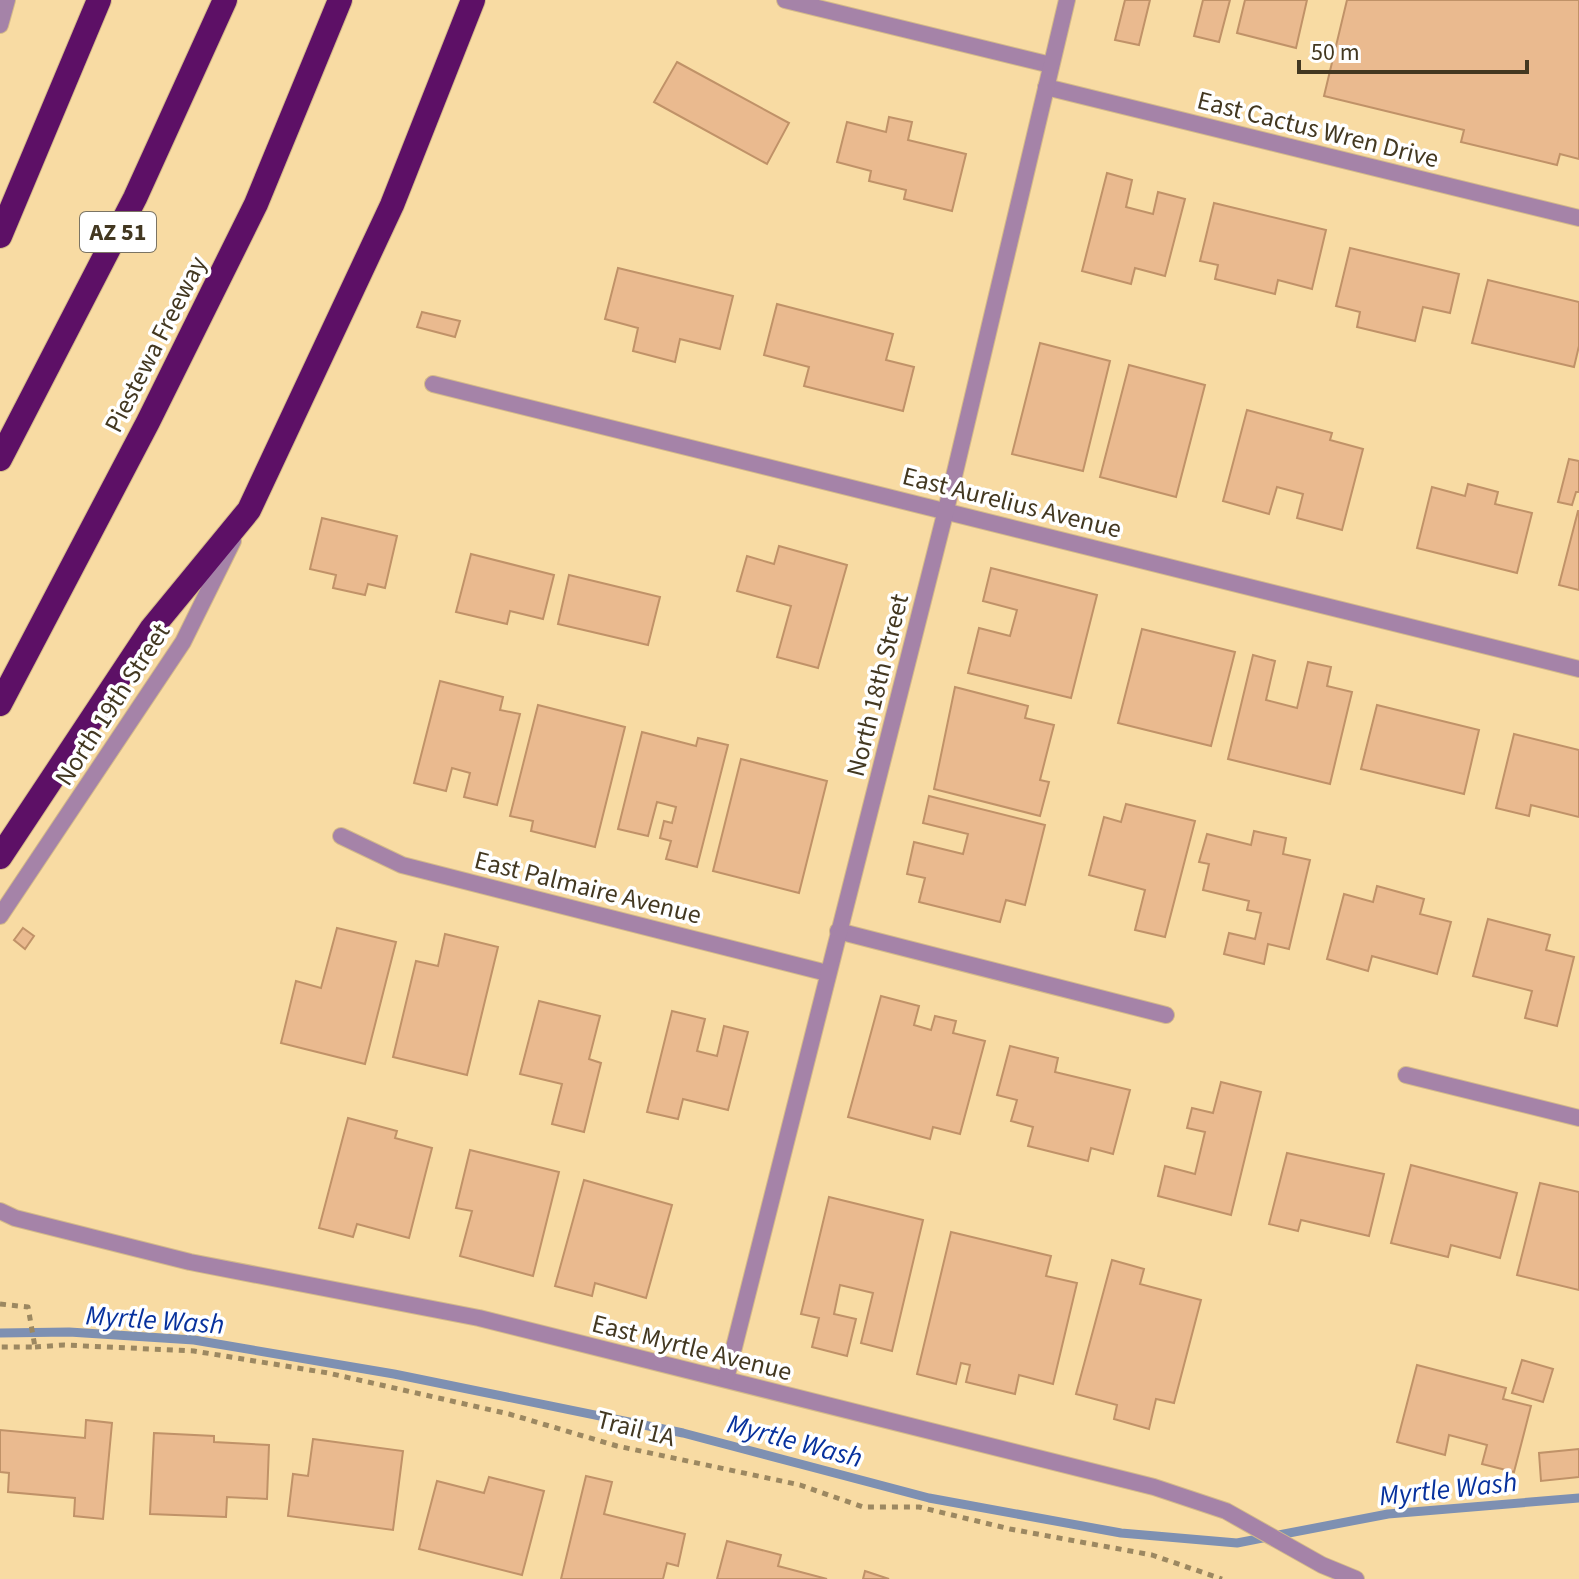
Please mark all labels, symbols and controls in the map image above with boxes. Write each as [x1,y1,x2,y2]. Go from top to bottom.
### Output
scale bar [1299,24,1527,74]
text: 50 m [1311,35,1360,70]
street label: East Cactus Wren Drive [1193,82,1442,177]
road number: AZ 51 [80,212,156,252]
street label: Piestewa Freeway [95,250,216,439]
street label: East Aurelius Avenue [899,457,1125,548]
street label: North 18th Street [837,590,918,780]
street label: North 19th Street [46,616,179,793]
street label: East Palmaire Avenue [471,841,705,934]
water label: Myrtle Wash [84,1295,226,1345]
street label: East Myrtle Avenue [588,1305,796,1390]
street label: Trail 1A [593,1401,680,1456]
water label: Myrtle Wash [723,1404,867,1478]
water label: Myrtle Wash [1377,1462,1519,1516]

